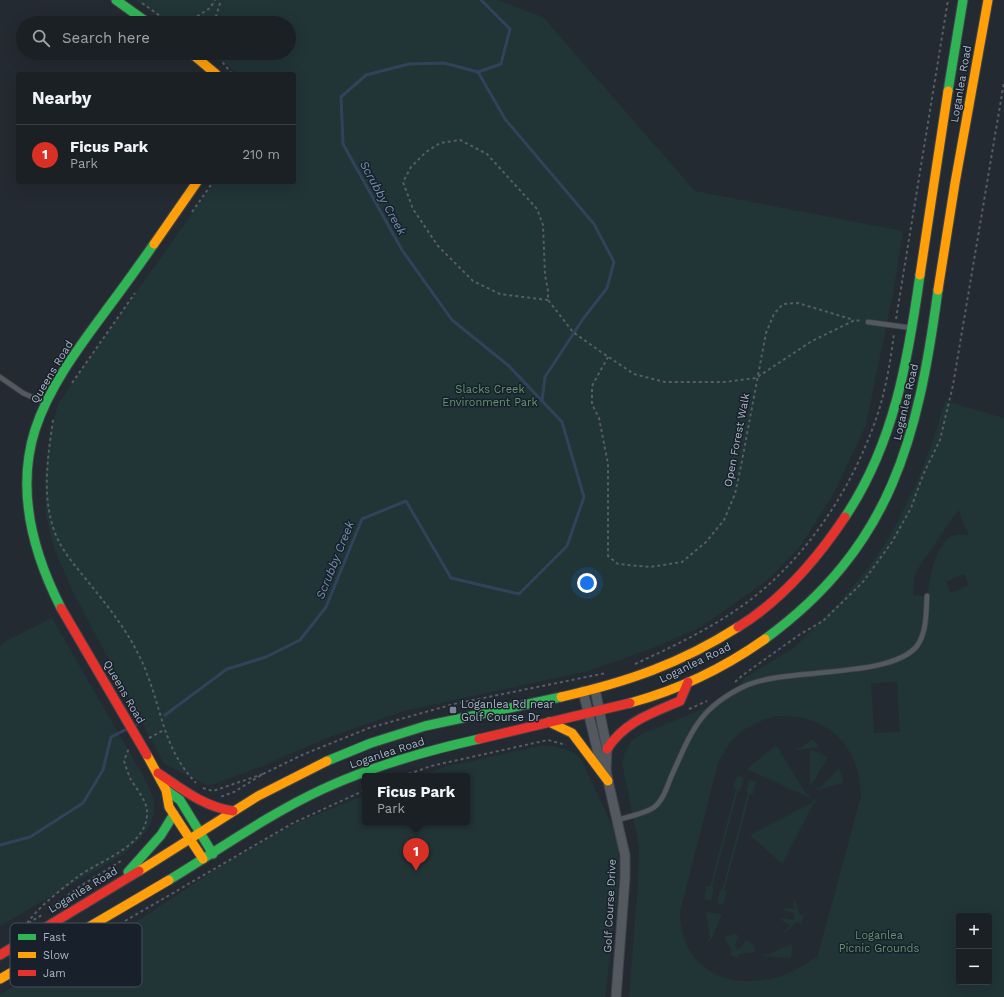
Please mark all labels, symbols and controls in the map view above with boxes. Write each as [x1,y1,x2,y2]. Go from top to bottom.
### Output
search box [16,16,296,60]
icon: search [30,27,52,49]
text: Search here [62,29,150,47]
street label: Loganlea Road [948,44,974,124]
text: Nearby [32,88,91,108]
text: Ficus Park [70,138,148,156]
text: 1 [42,147,48,162]
text: 210 m [242,147,280,162]
text: Park [70,156,98,171]
water label: Scrubby Creek [357,158,409,238]
street label: Queens Road [28,338,76,406]
street label: Loganlea Road [891,362,921,442]
park label: Slacks Creek Environment Park [442,383,538,409]
street label: Open Forest Walk [722,392,752,488]
water label: Scrubby Creek [313,518,357,601]
your location [577,573,597,593]
street label: Loganlea Road [657,640,733,686]
street label: Queens Road [101,658,147,726]
place label: Loganlea Rd near Golf Course Dr [461,698,554,724]
marker: Loganlea Rd near Golf Course Dr [448,705,458,715]
street label: Loganlea Road [348,735,426,771]
popup [362,773,470,825]
text: Ficus Park [377,783,455,801]
text: Park [377,801,405,816]
pin: 1 [403,838,429,871]
street label: Golf Course Drive [601,859,619,953]
street label: Loganlea Road [46,864,120,916]
map controls [956,913,992,985]
button: + [956,913,992,949]
legend [10,923,142,987]
park label: Loganlea Picnic Grounds [839,929,920,955]
text: Fast [43,931,66,944]
text: Slow [43,949,69,962]
button: − [956,949,992,985]
text: Jam [43,967,66,980]

